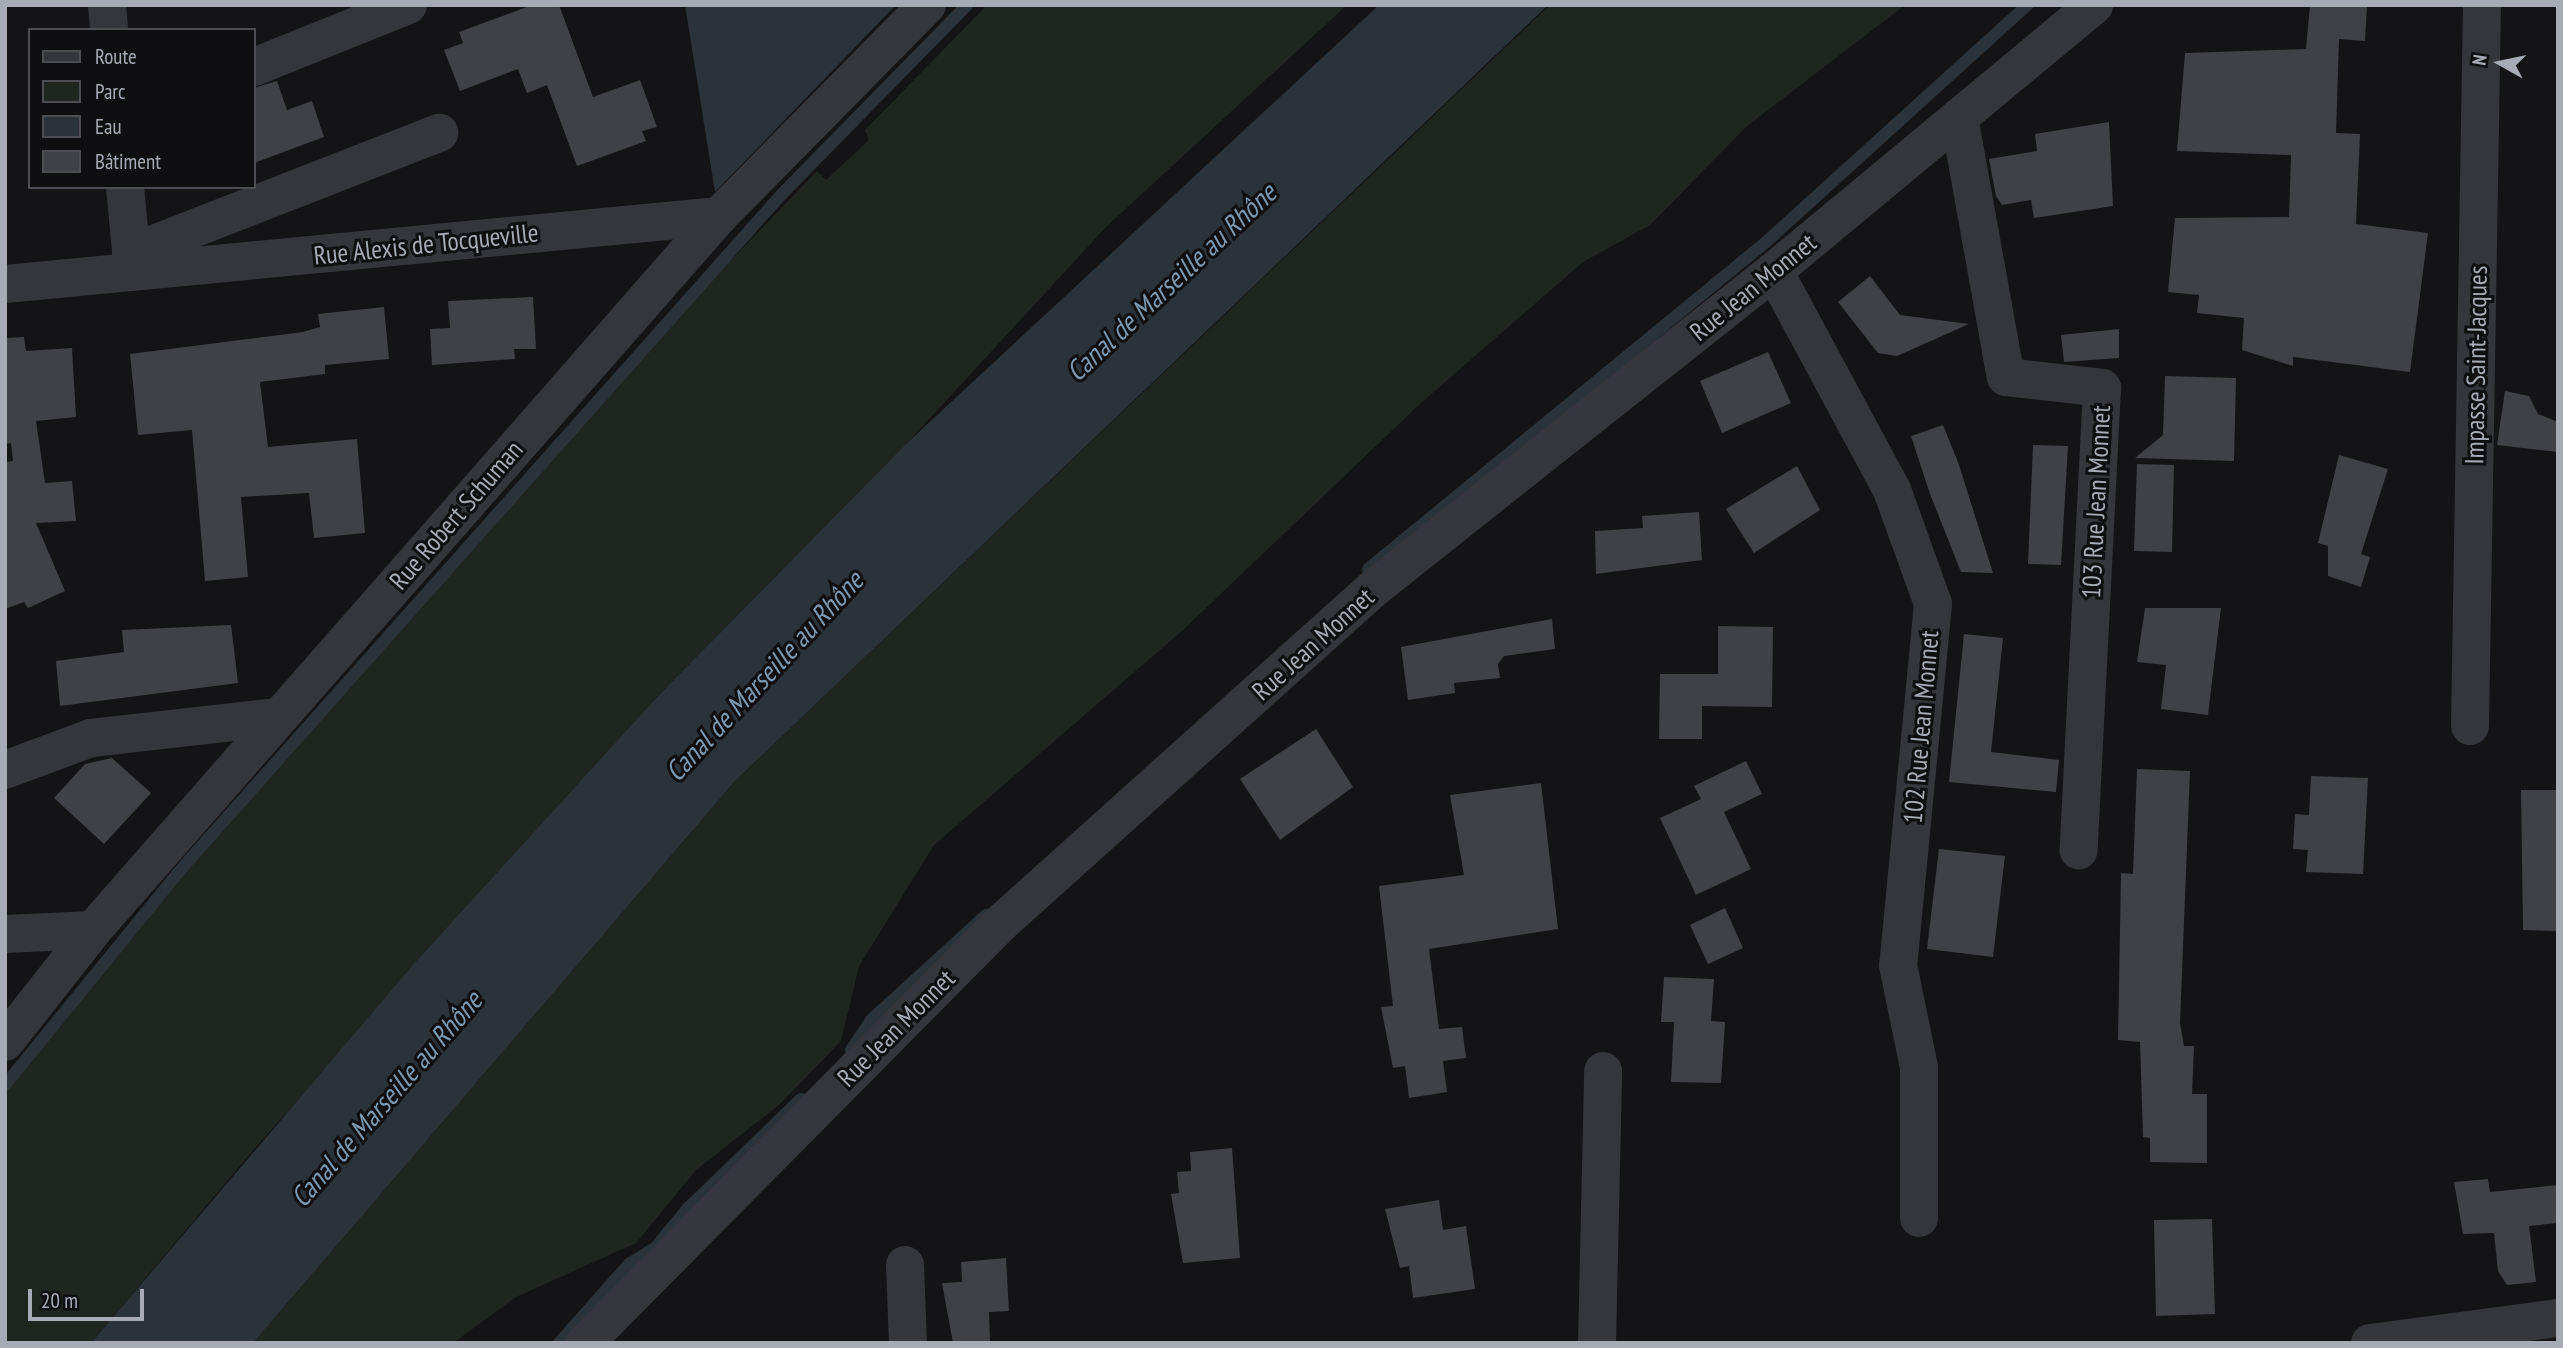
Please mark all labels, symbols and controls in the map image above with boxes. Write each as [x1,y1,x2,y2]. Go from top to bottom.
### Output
legend [28,28,256,189]
north arrow [2465,28,2535,98]
text: Route [95,43,137,70]
text: N [2467,53,2492,67]
text: Parc [95,78,126,105]
text: Eau [95,113,122,140]
text: Bâtiment [95,148,161,175]
water label: Canal de Marseille au Rhône [1059,176,1283,388]
street label: Rue Alexis de Tocqueville [311,217,541,271]
street label: Rue Jean Monnet [1684,227,1822,347]
street label: Impasse Saint-Jacques [2459,265,2493,465]
street label: 103 Rue Jean Monnet [2075,405,2117,599]
street label: Rue Robert Schuman [383,434,529,596]
water label: Canal de Marseille au Rhône [658,564,870,788]
street label: Rue Jean Monnet [1246,581,1380,707]
street label: 102 Rue Jean Monnet [1897,629,1945,825]
street label: Rue Jean Monnet [831,963,961,1093]
water label: Canal de Marseille au Rhône [283,984,489,1214]
scale bar [32,1274,147,1318]
text: 20 m [41,1287,78,1314]

